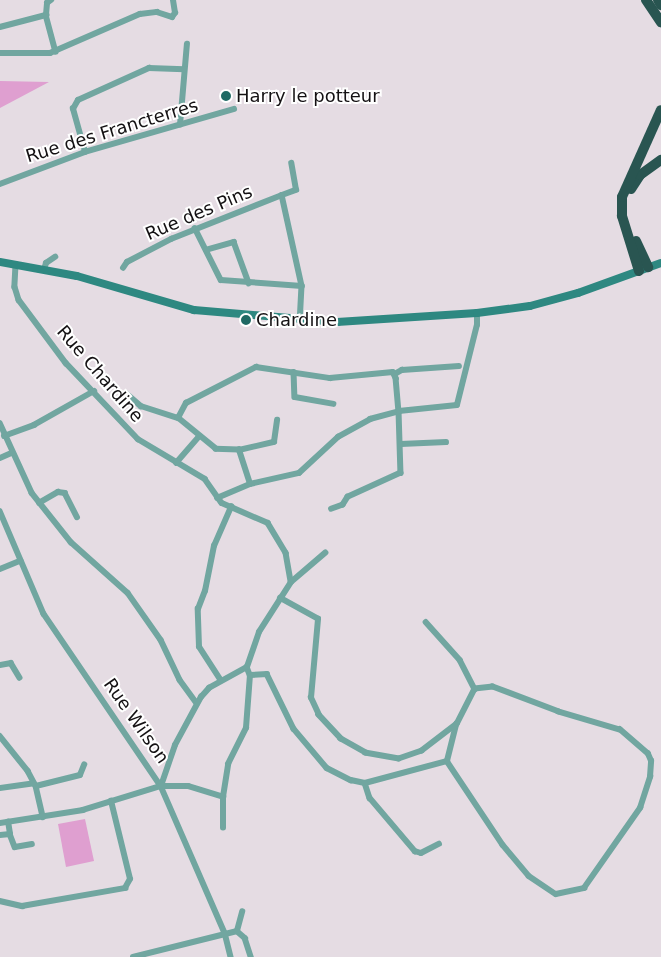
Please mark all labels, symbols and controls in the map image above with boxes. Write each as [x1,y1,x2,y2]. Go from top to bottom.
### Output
place label: Harry le potteur [236,85,380,107]
marker: Harry le potteur [220,90,232,102]
street label: Rue des Francterres [23,95,201,167]
street label: Rue des Pins [142,181,256,245]
place label: Chardine [256,309,337,331]
marker: Chardine [240,314,252,326]
street label: Rue Chardine [52,321,148,427]
street label: Rue Wilson [99,674,173,768]

